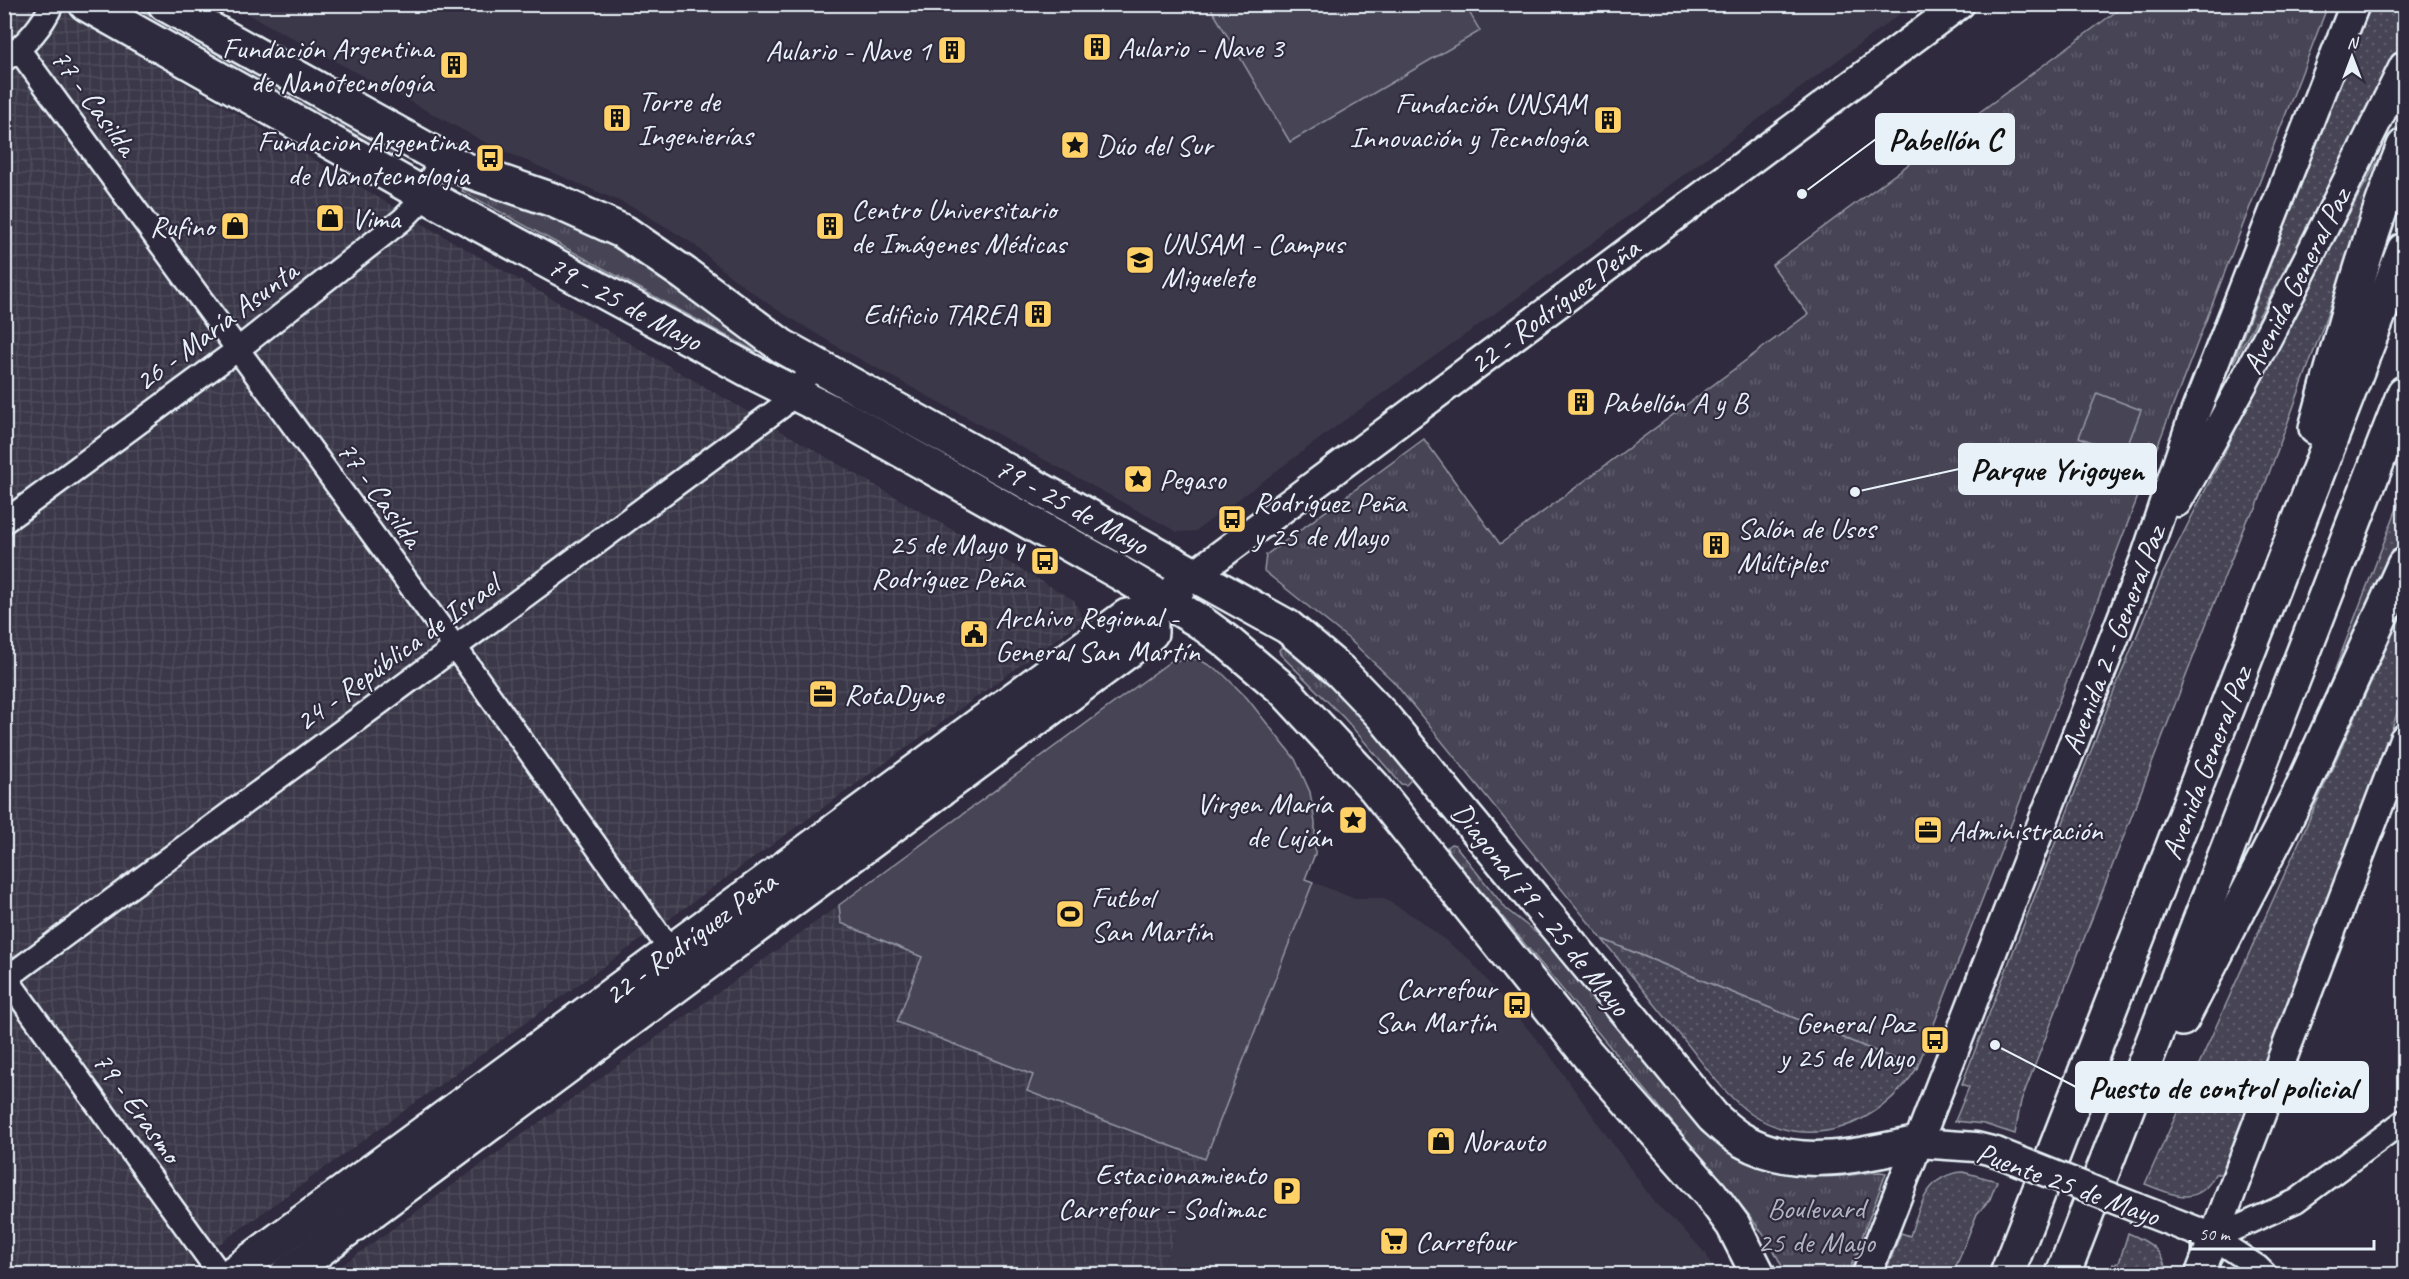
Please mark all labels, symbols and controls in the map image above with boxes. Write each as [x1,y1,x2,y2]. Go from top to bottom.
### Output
north arrow [2322,27,2382,87]
place label: Aulario - Nave 3 [1118,28,1286,66]
place label: Fundación Argentina de Nanotecnología [222,29,436,101]
place label: Aulario - Nave 1 [766,31,932,69]
building icon: Aulario - Nave 3 [1081,31,1113,63]
text: N [2347,33,2360,53]
building icon: Aulario - Nave 1 [936,34,968,66]
street label: 77 - Casilda [42,41,147,165]
building icon: Fundación Argentina de Nanotecnología [438,49,470,81]
place label: Torre de Ingenierías [638,82,755,154]
place label: Fundación UNSAM Innovación y Tecnología [1350,84,1589,156]
building icon: Torre de Ingenierías [601,102,633,134]
building icon: Fundación UNSAM Innovación y Tecnología [1592,104,1624,136]
callout: Pabellón C [1876,114,2014,164]
text: Pabellón C [1888,119,2006,160]
place label: Fundacion Argentina de Nanotecnologia [257,122,471,194]
place label: Dúo del Sur [1096,126,1215,164]
place icon: Dúo del Sur [1059,129,1091,161]
bus stop icon: Fundacion Argentina de Nanotecnologia [474,142,506,174]
street label: Avenida General Paz [2233,179,2361,380]
place label: Centro Universitario de Imágenes Médicas [851,190,1069,262]
place label: Vima [351,199,402,237]
shop icon: Vima [314,202,346,234]
place label: Rufino [150,207,217,245]
shop icon: Rufino [219,210,251,242]
building icon: Centro Universitario de Imágenes Médicas [814,210,846,242]
place label: UNSAM - Campus Miguelete [1161,224,1347,296]
street label: 22 - Rodríguez Peña [1461,228,1649,383]
school or university icon: UNSAM - Campus Miguelete [1124,244,1156,276]
street label: 79 - 25 de Mayo [542,247,710,360]
street label: 26 - María Asunta [127,251,307,400]
place label: Edificio TAREA [863,295,1018,333]
building icon: Edificio TAREA [1022,298,1054,330]
place label: Pabellón A y B [1602,383,1750,421]
building icon: Pabellón A y B [1565,386,1597,418]
street label: 77 - Casilda [328,433,433,557]
callout: Parque Yrigoyen [1959,444,2156,494]
street label: 79 - 25 de Mayo [989,448,1156,564]
text: Parque Yrigoyen [1970,449,2146,490]
place label: Pegaso [1159,460,1227,498]
place icon: Pegaso [1122,463,1154,495]
place label: Rodríguez Peña y 25 de Mayo [1251,483,1408,555]
bus stop icon: Rodríguez Peña y 25 de Mayo [1216,503,1248,535]
place label: Salón de Usos Múltiples [1737,509,1878,581]
street label: Avenida 2 - General Paz [2052,517,2175,759]
place label: 25 de Mayo y Rodríguez Peña [871,525,1027,597]
building icon: Salón de Usos Múltiples [1700,529,1732,561]
bus stop icon: 25 de Mayo y Rodríguez Peña [1029,545,1061,577]
street label: 24 - República de Israel [287,563,511,740]
place label: Archivo Regional - General San Martín [995,598,1201,670]
public building icon: Archivo Regional - General San Martín [958,618,990,650]
street label: Avenida General Paz [2152,658,2261,865]
place label: RotaDyne [844,675,945,713]
office icon: RotaDyne [807,678,839,710]
place label: Virgen María de Luján [1196,784,1334,856]
street label: Diagonal 79 - 25 de Mayo [1443,794,1640,1025]
place icon: Virgen María de Luján [1337,804,1369,836]
place label: Administración [1949,811,2104,849]
office icon: Administración [1912,814,1944,846]
street label: 22 - Rodríguez Peña [596,861,785,1013]
place label: Futbol San Martín [1091,878,1214,950]
sports icon: Futbol San Martín [1054,898,1086,930]
place label: Carrefour San Martín [1374,969,1499,1041]
bus stop icon: Carrefour San Martín [1501,989,1533,1021]
place label: General Paz y 25 de Mayo [1777,1004,1918,1076]
bus stop icon: General Paz y 25 de Mayo [1919,1024,1951,1056]
street label: 79 - Erasmo [84,1044,192,1173]
callout: Puesto de control policial [2076,1062,2368,1112]
text: Puesto de control policial [2088,1067,2362,1108]
place label: Norauto [1462,1122,1546,1160]
shop icon: Norauto [1425,1125,1457,1157]
street label: Puente 25 de Mayo [1971,1133,2166,1235]
place label: Estacionamiento Carrefour - Sodimac [1058,1155,1267,1227]
parking icon: Estacionamiento Carrefour - Sodimac [1271,1175,1303,1207]
park label: Boulevard 25 de Mayo [1757,1189,1876,1261]
scale bar [2190,1213,2374,1251]
place label: Carrefour [1415,1222,1518,1260]
text: 50 m [2199,1223,2232,1245]
supermarket icon: Carrefour [1378,1225,1410,1257]

